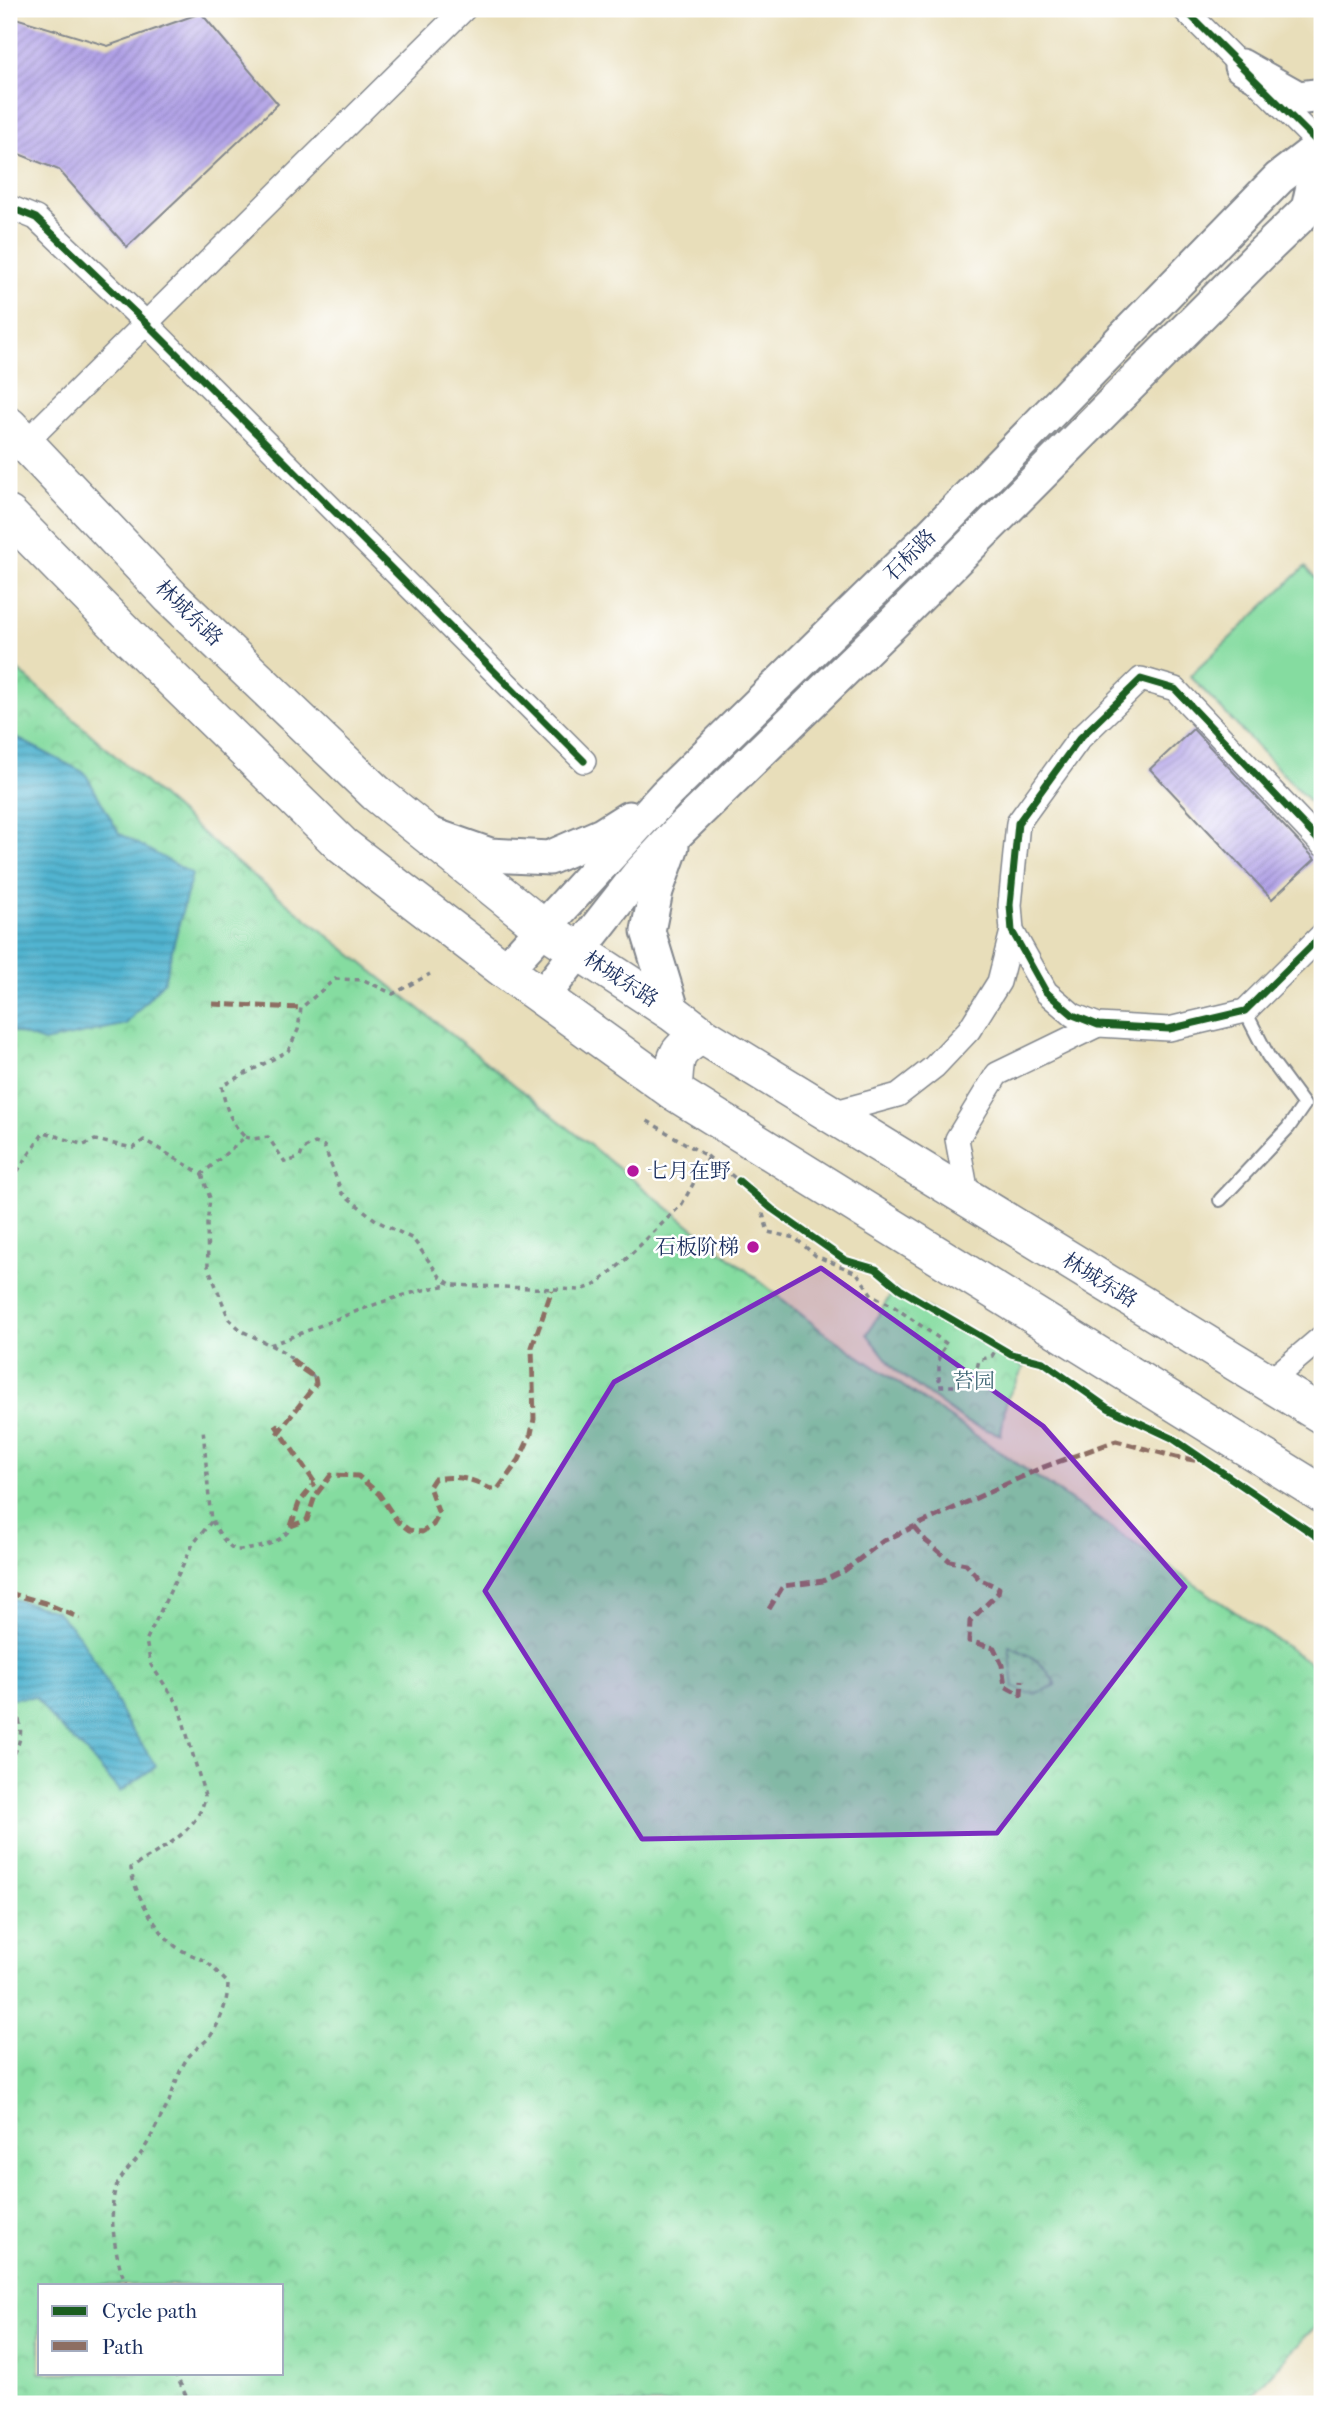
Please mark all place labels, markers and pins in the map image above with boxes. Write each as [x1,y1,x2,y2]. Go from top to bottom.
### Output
place label: 七月在野 [647,1159,731,1183]
marker: 七月在野 [625,1163,641,1179]
place label: 石板阶梯 [655,1235,739,1259]
marker: 石板阶梯 [745,1239,761,1255]

